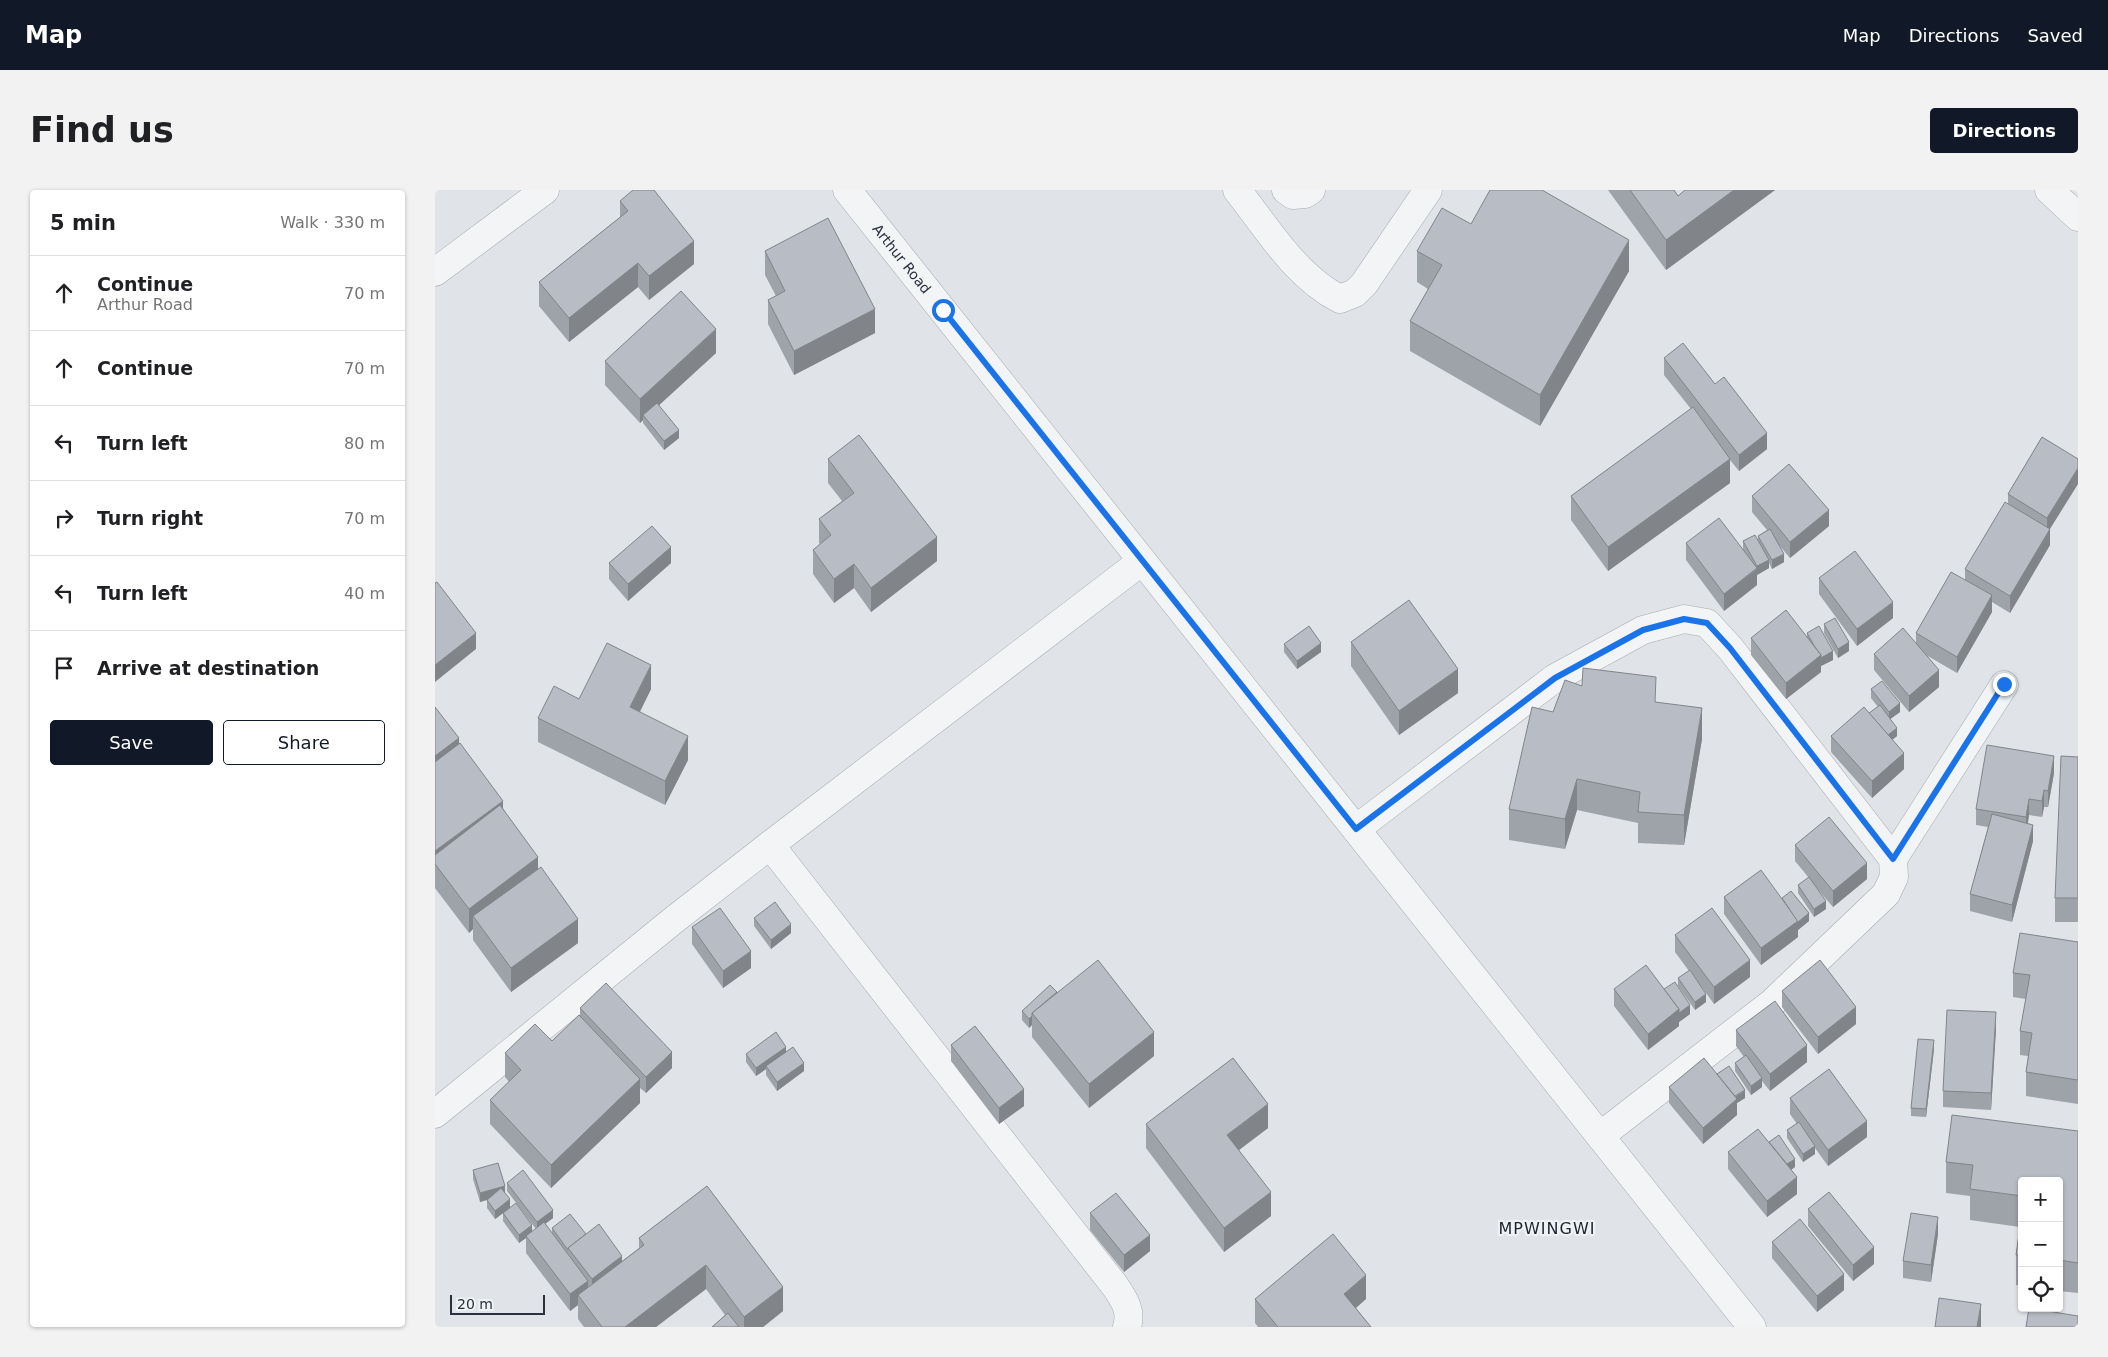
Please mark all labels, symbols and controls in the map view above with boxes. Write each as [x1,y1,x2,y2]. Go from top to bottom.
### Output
text: Map [25,21,82,49]
text: Map [1843,25,1881,46]
text: Directions [1909,25,1999,46]
text: Saved [2027,25,2083,46]
button: Directions [1930,108,2078,153]
text: Find us [30,110,174,150]
text: 5 min [50,211,116,235]
text: Walk · 330 m [280,213,385,232]
street label: Arthur Road [869,221,934,297]
text: Continue [97,273,193,295]
icon: ahead [50,279,78,307]
text: 70 m [344,284,385,303]
text: Arthur Road [97,295,193,314]
route start [932,299,955,322]
icon: ahead [50,354,78,382]
text: Continue [97,357,193,379]
text: 70 m [344,359,385,378]
icon: left [50,429,78,457]
text: Turn left [97,432,188,454]
text: 80 m [344,434,385,453]
icon: right [50,504,78,532]
text: Turn right [97,507,203,529]
text: 70 m [344,509,385,528]
icon: left [50,579,78,607]
text: Turn left [97,582,188,604]
text: 40 m [344,584,385,603]
icon: arrive [50,654,78,682]
text: Arrive at destination [97,657,319,679]
route end [1993,673,2016,696]
button: Save [50,720,213,765]
button: Share [223,720,385,765]
map controls [2018,1177,2063,1312]
button: + [2018,1177,2063,1222]
district label: MPWINGWI [1499,1219,1595,1238]
button: − [2018,1222,2063,1267]
button: locate [2018,1267,2063,1312]
scale bar [450,1292,545,1315]
text: 20 m [457,1296,493,1312]

